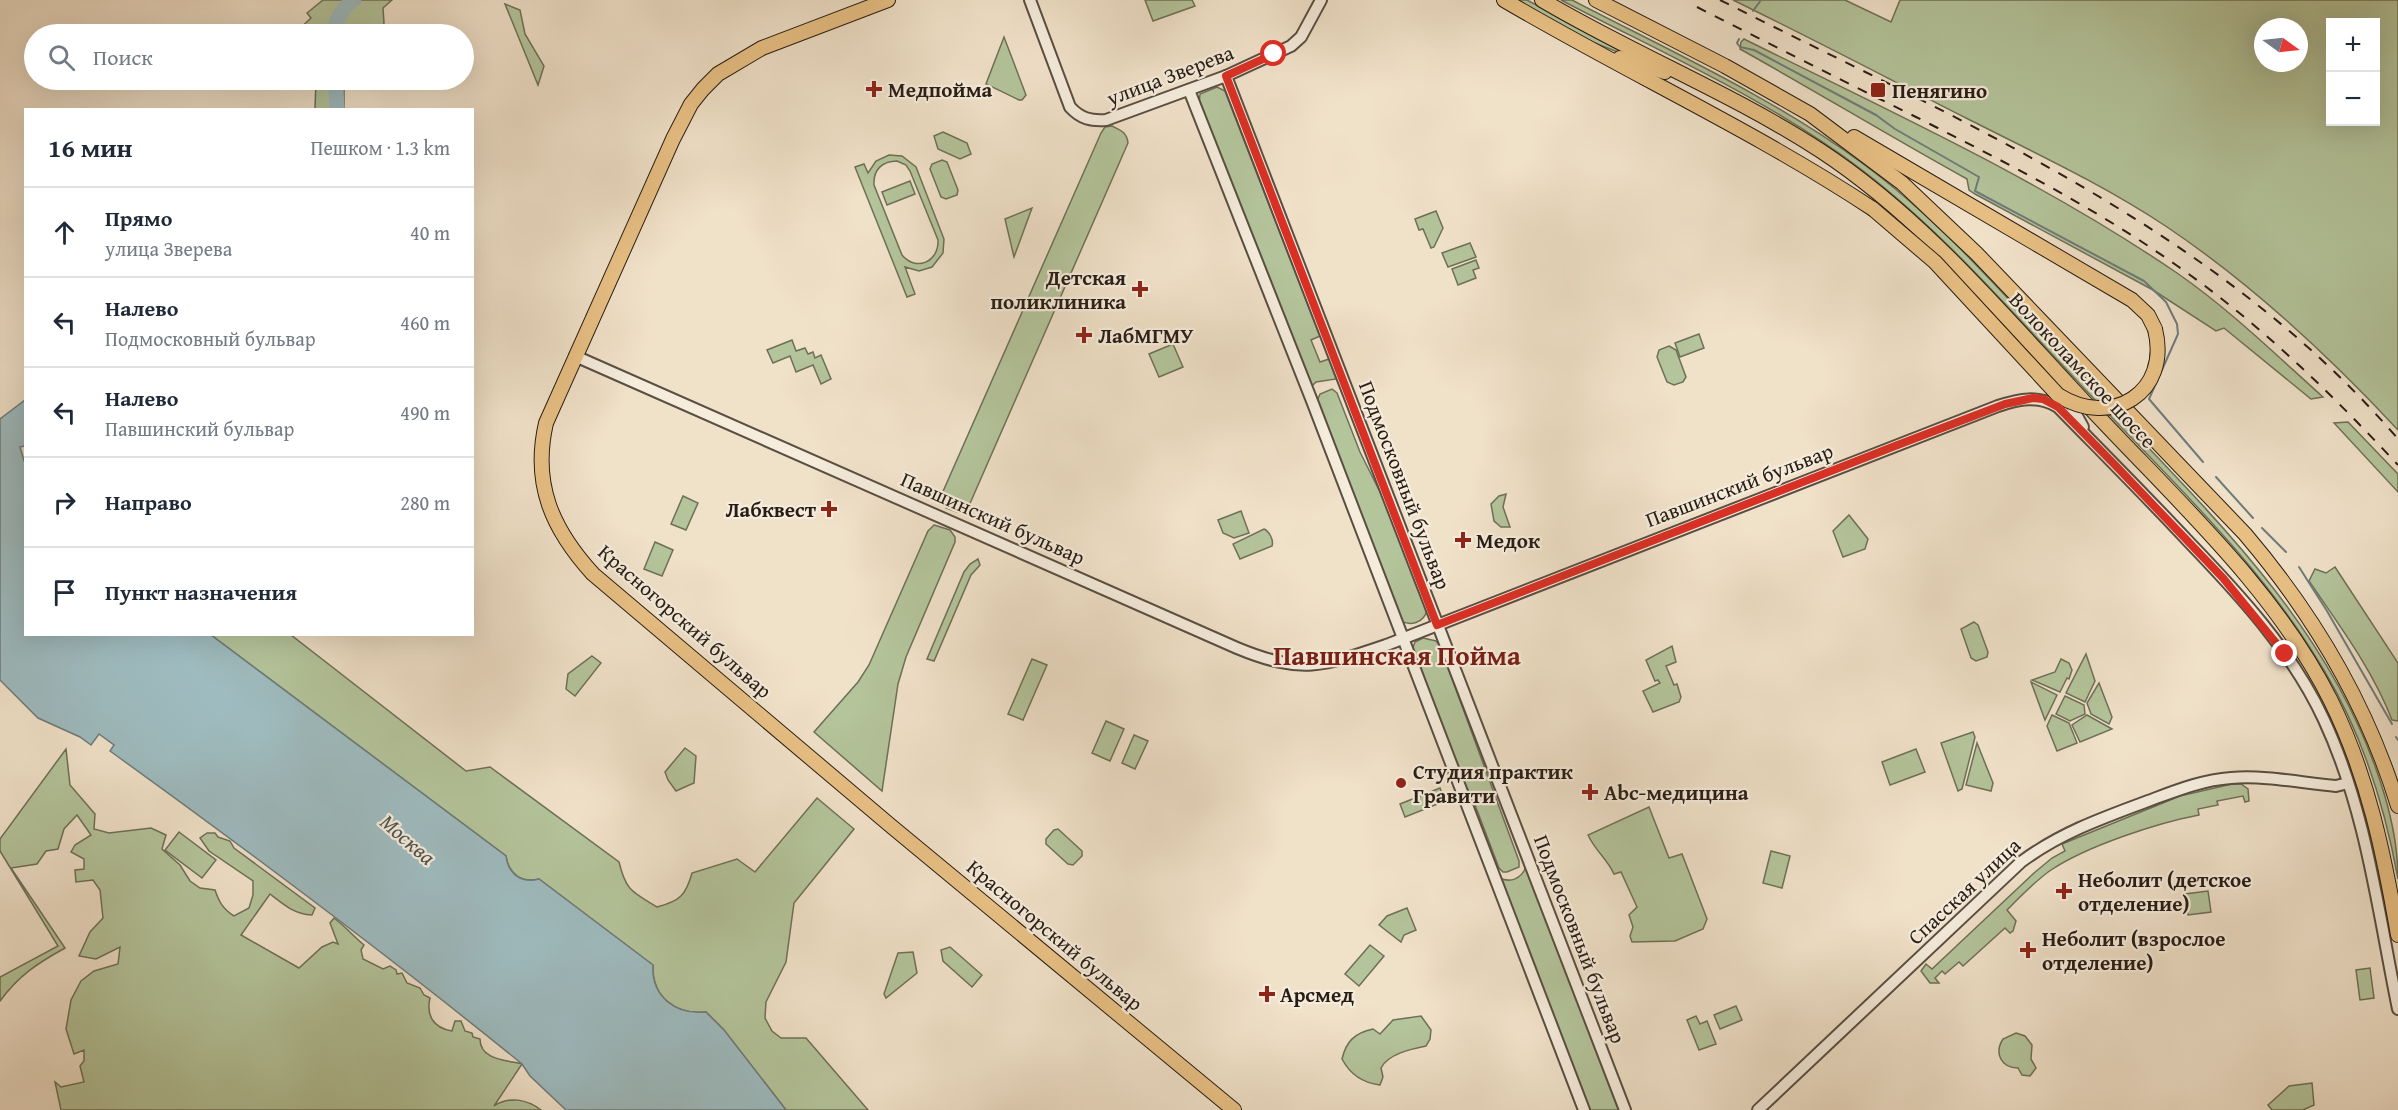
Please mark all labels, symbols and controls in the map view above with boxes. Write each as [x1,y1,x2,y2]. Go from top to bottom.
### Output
north arrow [2254,18,2308,72]
map controls [2326,18,2380,126]
button: + [2326,18,2380,72]
search box [24,24,474,90]
street label: улица Зверева [1101,37,1238,114]
route start [1260,40,1286,66]
icon: search [45,41,78,74]
text: Поиск [93,41,153,73]
button: − [2326,72,2380,126]
place label: Медпойма [888,74,992,105]
place label: Пенягино [1892,75,1987,106]
marker: Медпойма [865,80,883,98]
marker: Пенягино [1869,81,1887,99]
text: 16 мин [48,128,133,167]
text: Пешком · 1.3 km [310,133,450,162]
text: Прямо [105,202,172,234]
icon: ahead [48,216,81,249]
text: 40 m [410,218,450,247]
text: улица Зверева [105,234,232,263]
place label: Детская поликлиника [990,262,1126,317]
marker: Детская поликлиника [1131,280,1149,298]
street label: Волоколамское шоссе [2002,285,2164,455]
text: Налево [105,292,178,324]
icon: left [48,306,81,339]
text: 460 m [400,308,450,337]
place label: ЛабМГМУ [1098,320,1194,351]
text: Подмосковный бульвар [105,324,316,353]
marker: ЛабМГМУ [1075,326,1093,344]
street label: Подмосковный бульвар [1351,376,1459,594]
text: Налево [105,382,178,414]
icon: left [48,396,81,429]
text: 490 m [400,398,450,427]
text: Павшинский бульвар [105,414,294,443]
street label: Павшинский бульвар [1641,435,1837,535]
street label: Павшинский бульвар [896,463,1090,573]
icon: right [48,486,81,519]
text: Направо [105,486,192,518]
text: 280 m [400,488,450,517]
place label: Лабквест [725,494,817,525]
marker: Лабквест [820,500,838,518]
place label: Медок [1476,525,1541,556]
marker: Медок [1454,531,1472,549]
street label: Красногорский бульвар [591,537,779,705]
icon: arrive [48,576,81,609]
text: Пункт назначения [105,576,297,608]
district label: Павшинская Пойма [1273,635,1521,675]
route end [2271,640,2297,666]
place label: Студия практик Гравити [1413,756,1574,811]
marker: Студия практик Гравити [1394,776,1408,790]
place label: Abc-медицина [1604,777,1749,808]
marker: Abc-медицина [1581,783,1599,801]
water label: Москва [373,806,443,872]
street label: Подмосковный бульвар [1526,830,1634,1048]
street label: Спасская улица [1900,830,2028,952]
street label: Красногорский бульвар [960,852,1150,1018]
place label: Неболит (детское отделение) [2078,864,2252,919]
marker: Неболит (детское отделение) [2055,882,2073,900]
place label: Неболит (взрослое отделение) [2042,923,2225,978]
marker: Неболит (взрослое отделение) [2019,941,2037,959]
place label: Арсмед [1280,979,1354,1010]
marker: Арсмед [1258,985,1276,1003]

